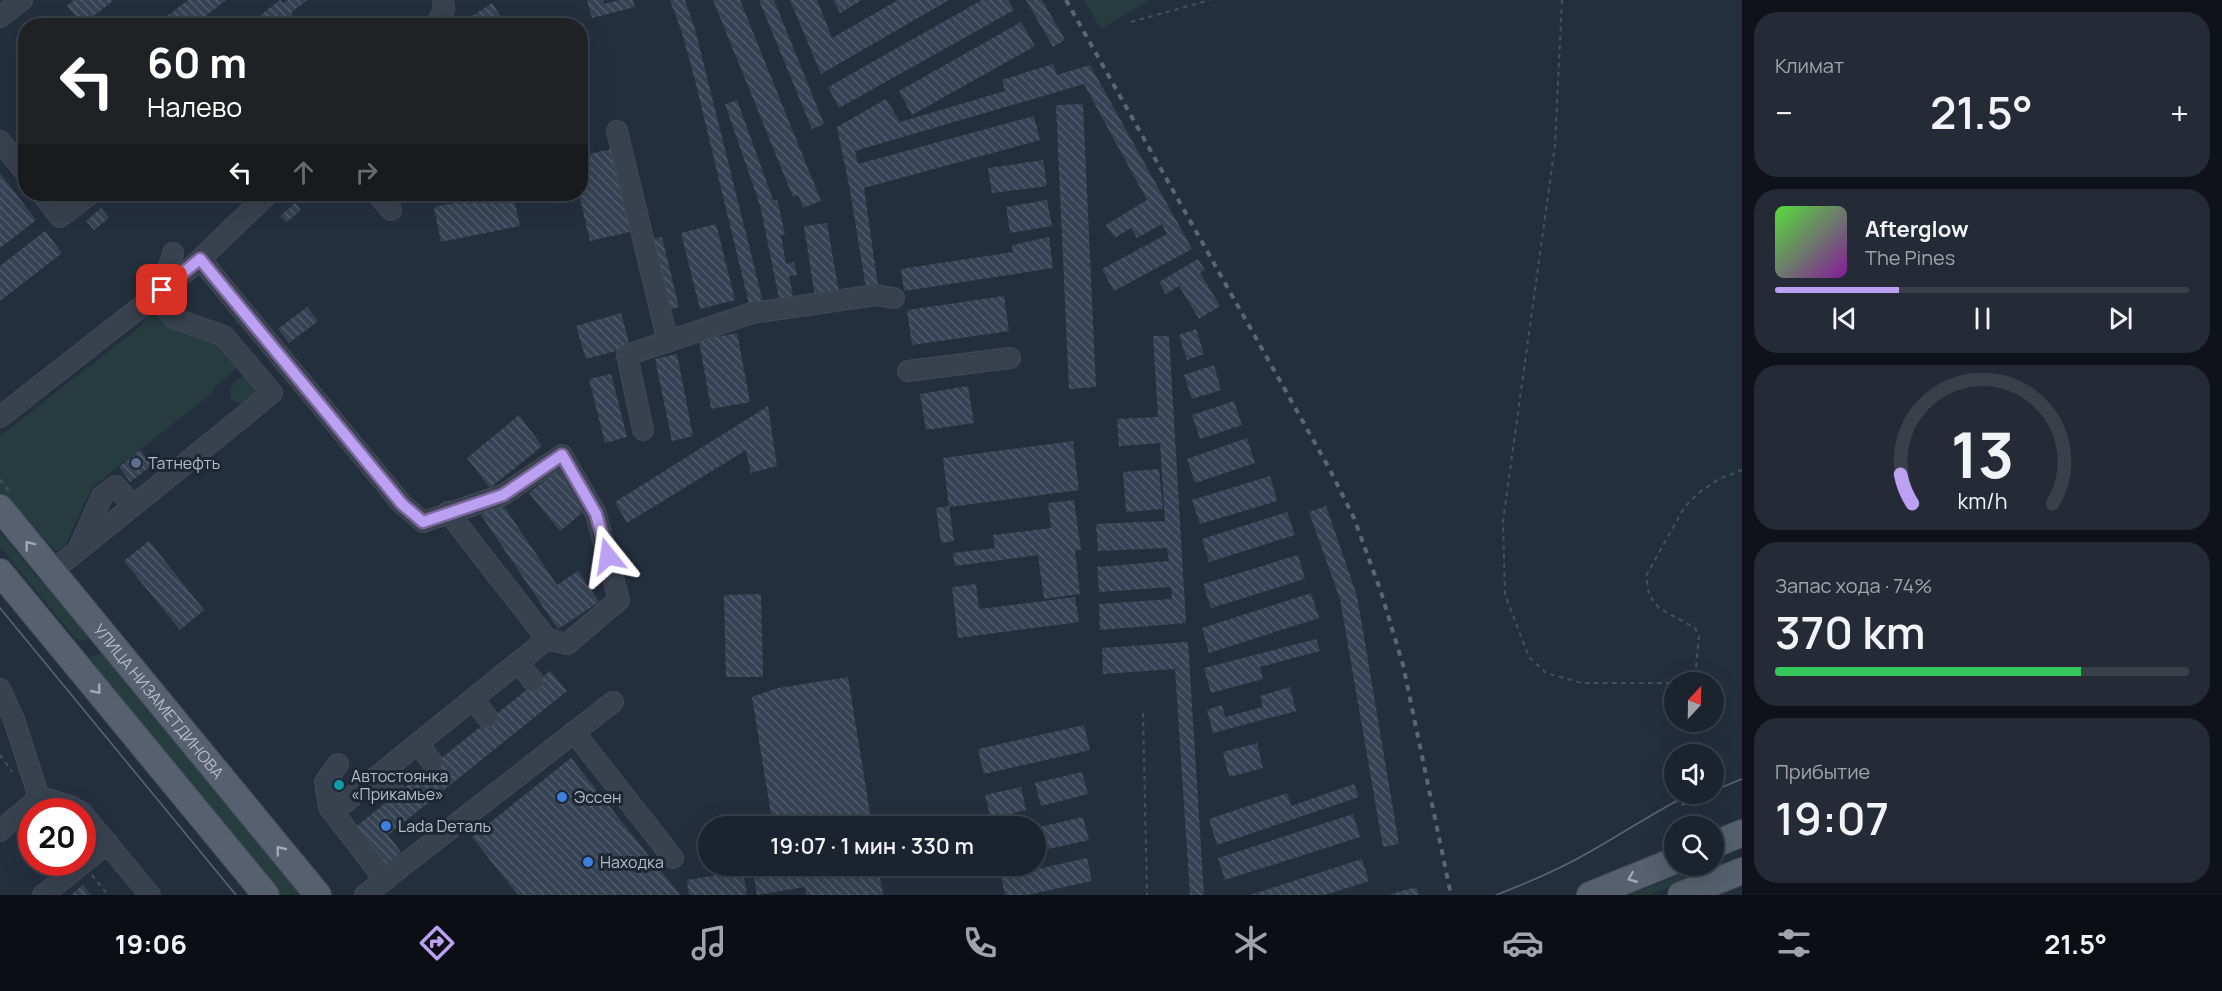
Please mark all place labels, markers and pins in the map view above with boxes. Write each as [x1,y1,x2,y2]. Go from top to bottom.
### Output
pin [136,264,187,315]
place label: Татнефть [148,452,220,474]
marker: Татнефть [129,456,143,470]
place label: Автостоянка «Прикамье» [351,765,448,805]
marker: Автостоянка «Прикамье» [332,778,346,792]
place label: Эссен [574,786,622,808]
marker: Эссен [555,790,569,804]
place label: Lada Dеталь [398,815,491,837]
marker: Lada Dеталь [379,819,393,833]
place label: Находка [600,851,664,873]
marker: Находка [581,855,595,869]

